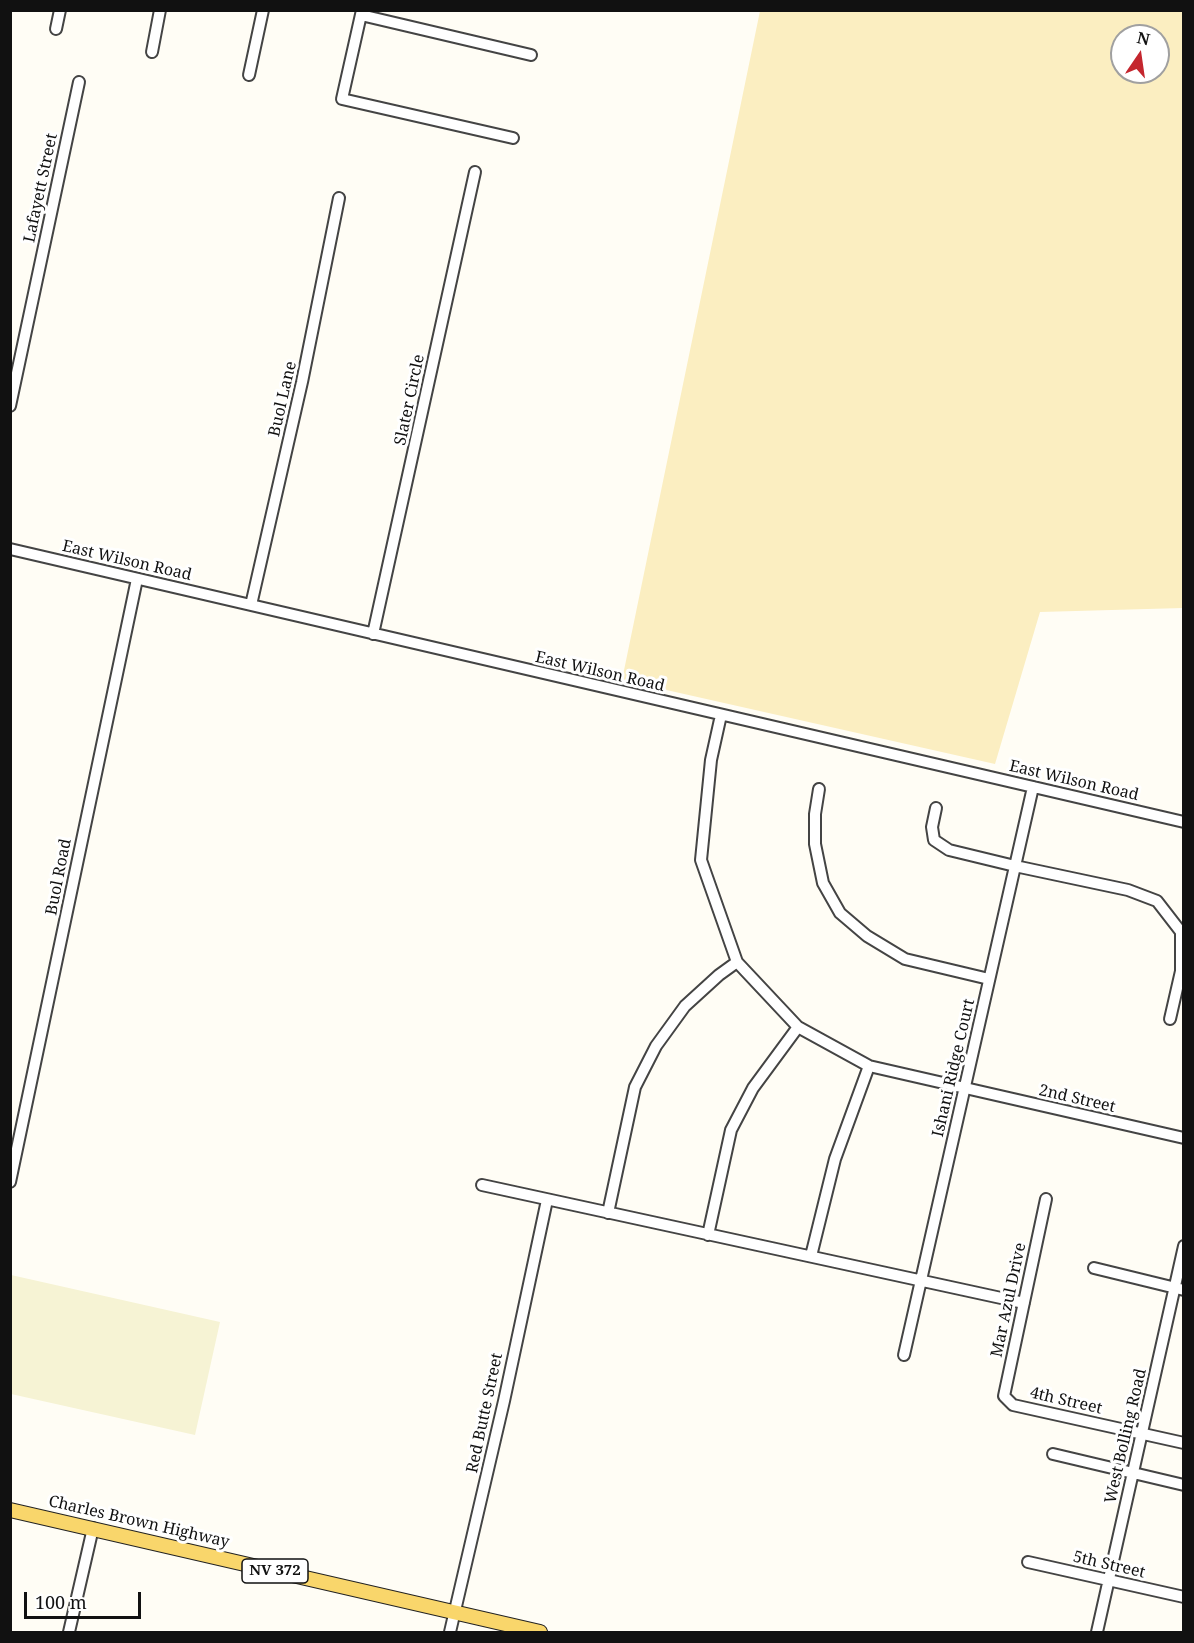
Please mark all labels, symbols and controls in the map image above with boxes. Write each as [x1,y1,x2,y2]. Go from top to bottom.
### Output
north arrow [1110,24,1170,84]
text: N [1135,26,1152,51]
street label: Lafayett Street [20,132,62,244]
street label: Slater Circle [391,353,429,447]
street label: Buol Lane [265,359,301,439]
street label: East Wilson Road [60,537,194,585]
street label: East Wilson Road [533,648,667,696]
street label: East Wilson Road [1007,757,1141,805]
street label: Buol Road [42,837,76,917]
street label: Ishani Ridge Court [929,997,979,1139]
street label: 2nd Street [1037,1081,1117,1117]
street label: Mar Azul Drive [987,1241,1031,1359]
street label: Red Butte Street [463,1351,507,1475]
street label: West Bolling Road [1101,1367,1151,1505]
street label: 4th Street [1028,1383,1104,1419]
street label: Charles Brown Highway [47,1492,231,1552]
street label: 5th Street [1071,1547,1147,1583]
road number: NV 372 [242,1559,308,1583]
scale bar [27,1580,144,1618]
text: 100 m [35,1590,87,1614]

